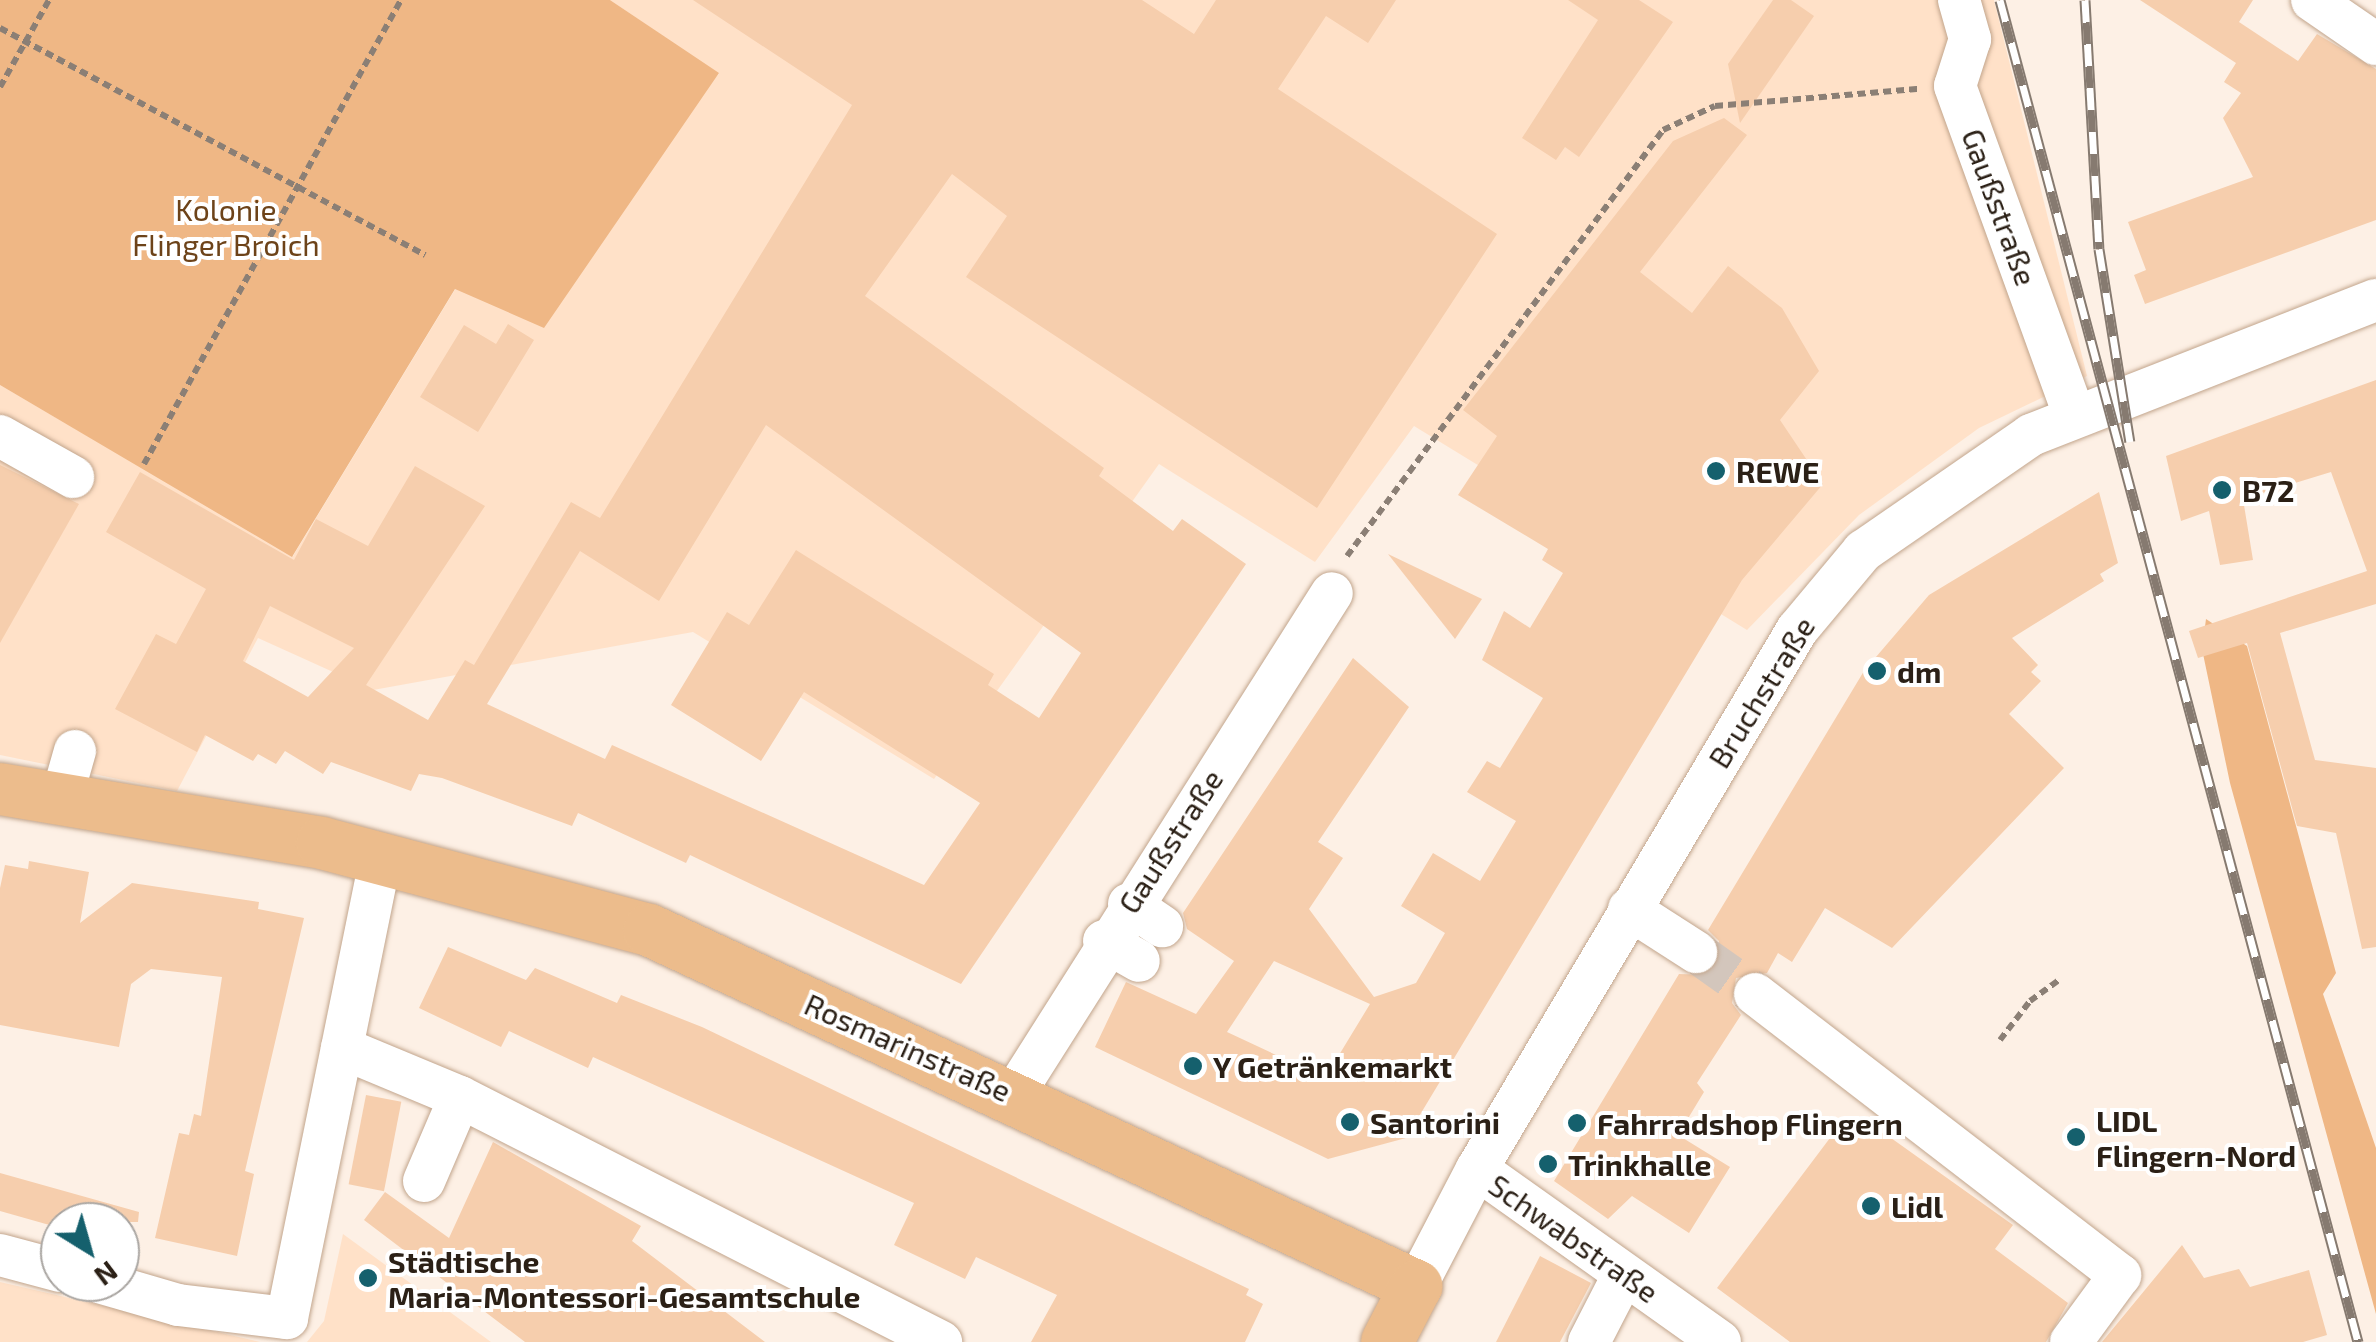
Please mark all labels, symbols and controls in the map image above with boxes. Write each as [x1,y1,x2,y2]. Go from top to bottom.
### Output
street label: Gaußstraße [1955,124,2045,290]
park label: Kolonie Flinger Broich [132,191,320,262]
place label: REWE [1736,453,1819,489]
marker: REWE [1705,460,1727,482]
place label: B72 [2242,472,2294,508]
marker: B72 [2211,479,2233,501]
street label: Bruchstraße [1700,610,1822,774]
place label: dm [1897,653,1941,689]
marker: dm [1866,660,1888,682]
street label: Gaußstraße [1110,762,1230,920]
street label: Rosmarinstraße [799,985,1017,1109]
place label: Y Getränkemarkt [1213,1048,1453,1084]
marker: Y Getränkemarkt [1182,1055,1204,1077]
place label: LIDL Flingern-Nord [2096,1102,2296,1172]
place label: Santorini [1370,1104,1500,1140]
place label: Fahrradshop Flingern [1597,1105,1903,1141]
marker: Santorini [1339,1111,1361,1133]
marker: Fahrradshop Flingern [1566,1112,1588,1134]
marker: LIDL Flingern-Nord [2065,1126,2087,1148]
place label: Trinkhalle [1568,1146,1711,1182]
marker: Trinkhalle [1537,1153,1559,1175]
street label: Schwabstraße [1482,1166,1666,1310]
place label: Lidl [1891,1188,1943,1224]
marker: Lidl [1860,1195,1882,1217]
north arrow [40,1202,140,1302]
place label: Städtische Maria-Montessori-Gesamtschule [388,1243,861,1314]
text: N [89,1255,125,1294]
marker: Städtische Maria-Montessori-Gesamtschule [357,1267,379,1289]

